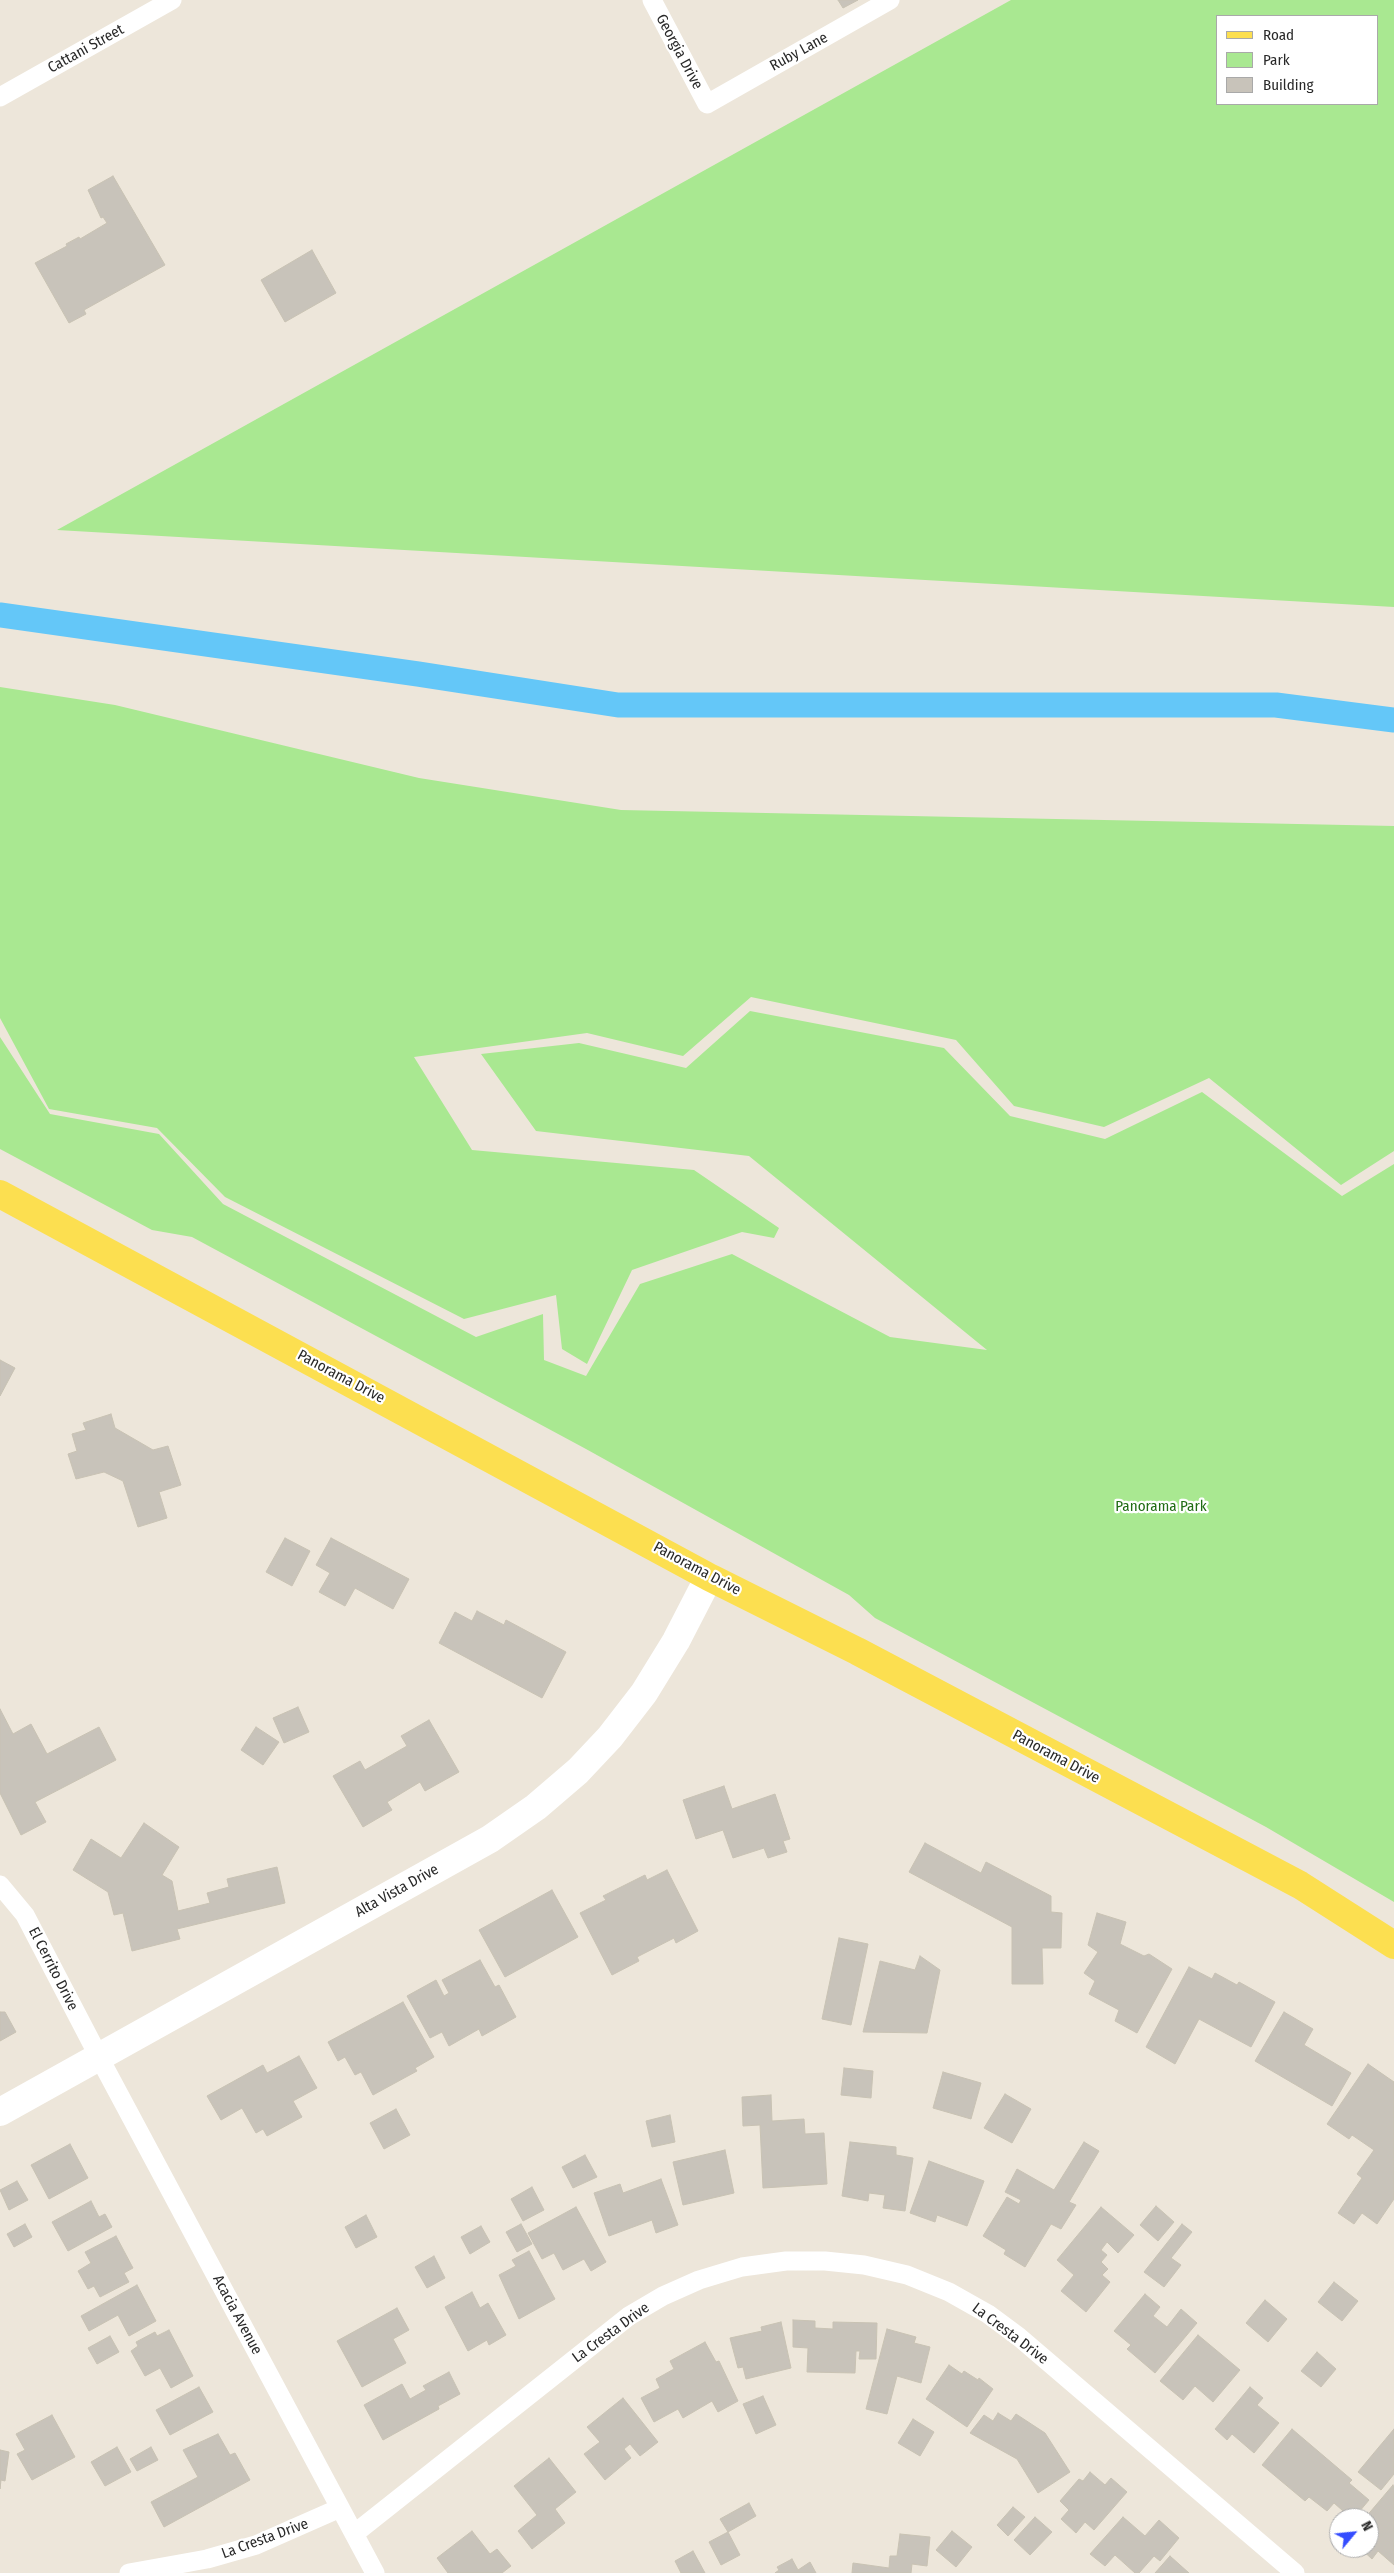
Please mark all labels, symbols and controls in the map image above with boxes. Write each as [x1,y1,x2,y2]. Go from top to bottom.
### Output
street label: Georgia Drive [652,11,706,93]
legend [1216,15,1379,105]
street label: Cattani Street [45,21,127,77]
text: Road [1263,26,1294,44]
street label: Ruby Lane [767,29,831,75]
text: Park [1263,51,1290,69]
text: Building [1263,76,1314,94]
street label: Panorama Drive [294,1346,388,1408]
park label: Panorama Park [1115,1498,1207,1516]
street label: Panorama Drive [650,1538,744,1600]
street label: Panorama Drive [1009,1726,1103,1788]
street label: Alta Vista Drive [352,1861,442,1921]
street label: El Cerrito Drive [24,1924,82,2014]
street label: Acacia Avenue [208,2272,266,2358]
street label: La Cresta Drive [569,2299,653,2367]
street label: La Cresta Drive [968,2299,1052,2369]
north arrow [1329,2508,1379,2558]
street label: La Cresta Drive [219,2515,311,2563]
text: N [1357,2518,1376,2534]

